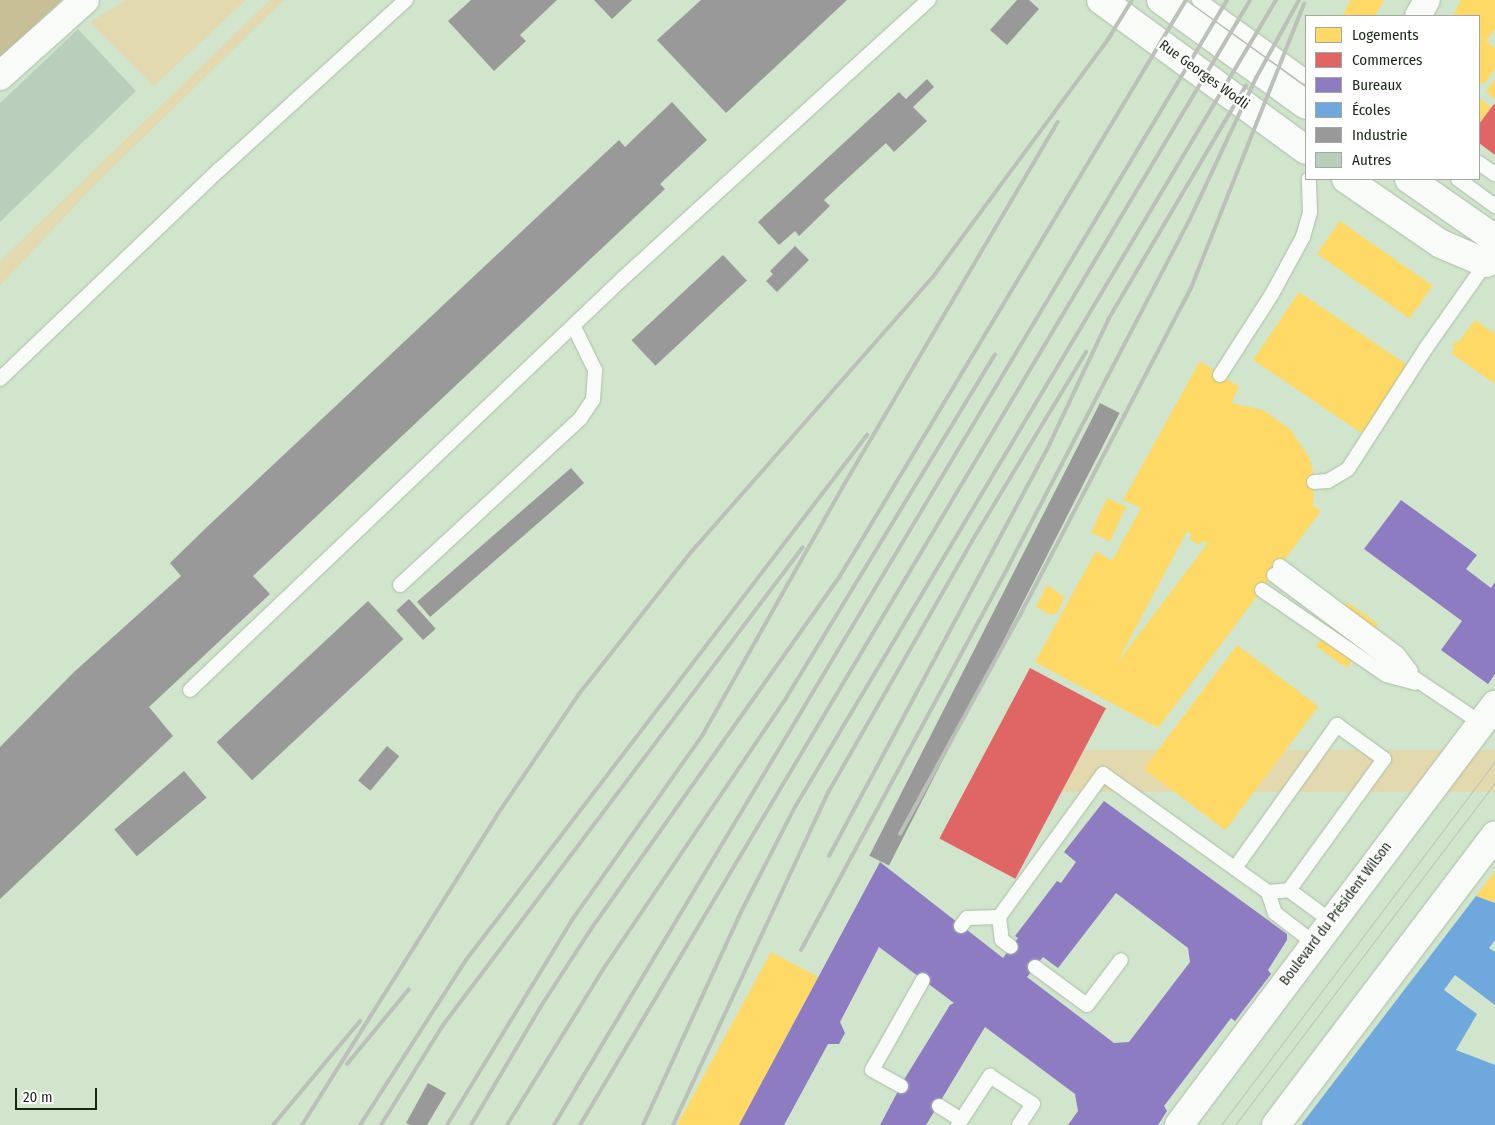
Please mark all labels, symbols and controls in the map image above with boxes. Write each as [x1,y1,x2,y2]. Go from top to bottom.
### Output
legend [1305,15,1480,180]
text: Logements [1352,26,1419,44]
street label: Rue Georges Wodli [1156,37,1252,113]
text: Commerces [1352,51,1422,69]
text: Bureaux [1352,76,1402,94]
text: Écoles [1352,101,1390,119]
text: Industrie [1352,126,1407,144]
text: Autres [1352,151,1391,169]
street label: Boulevard du Président Wilson [1277,839,1395,989]
scale bar [18,1078,100,1110]
text: 20 m [23,1088,53,1106]

